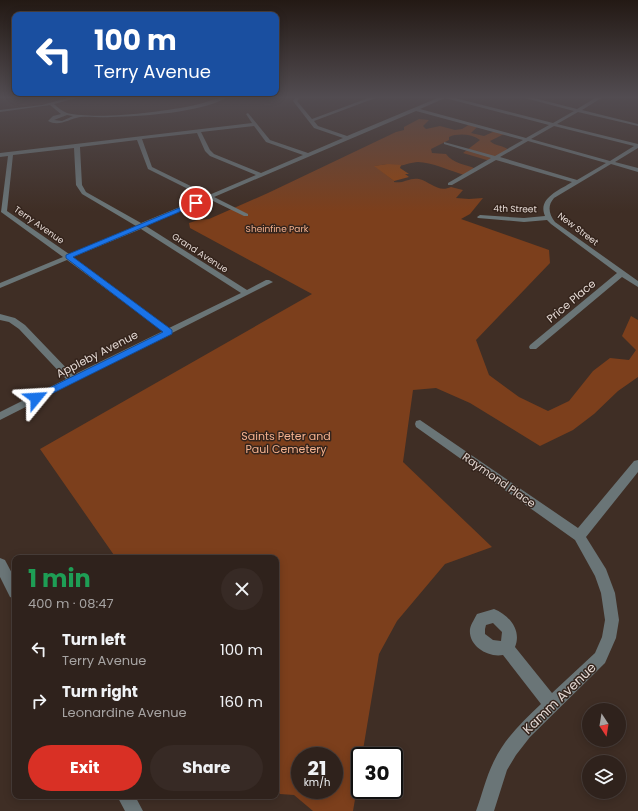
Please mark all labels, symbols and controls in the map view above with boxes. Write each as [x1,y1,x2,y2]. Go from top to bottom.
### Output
text: 100 m [94,21,177,60]
icon: left [28,28,80,80]
text: Terry Avenue [94,59,211,84]
pin [179,186,213,220]
icon: arrive [185,192,207,214]
street label: Terry Avenue [12,203,67,247]
street label: 4th Street [493,203,537,215]
street label: New Street [555,210,601,248]
park label: Sheinfine Park [246,223,309,235]
street label: Grand Avenue [170,230,231,276]
street label: Price Place [543,276,599,326]
street label: Appleby Avenue [53,326,141,381]
position arrow [15,377,57,419]
park label: Saints Peter and Paul Cemetery [241,428,331,457]
street label: Raymond Place [459,449,539,511]
text: 1 min [28,562,91,595]
button: close [221,568,263,610]
text: 400 m · 08:47 [28,594,113,613]
text: Turn left [62,629,126,650]
icon: left [28,638,50,660]
text: 100 m [220,639,263,660]
text: Terry Avenue [62,651,146,670]
street label: Kamm Avenue [518,658,600,738]
text: Turn right [62,681,138,702]
icon: right [28,690,50,712]
text: 160 m [220,691,263,712]
text: Leonardine Avenue [62,703,187,722]
north arrow [582,703,626,747]
map controls [582,703,626,799]
button: Exit [28,745,142,791]
button: Share [150,745,263,791]
speed limit sign: 30 [351,747,403,799]
text: 21 [308,754,326,782]
button: layers [582,755,626,799]
text: km/h [304,775,330,790]

